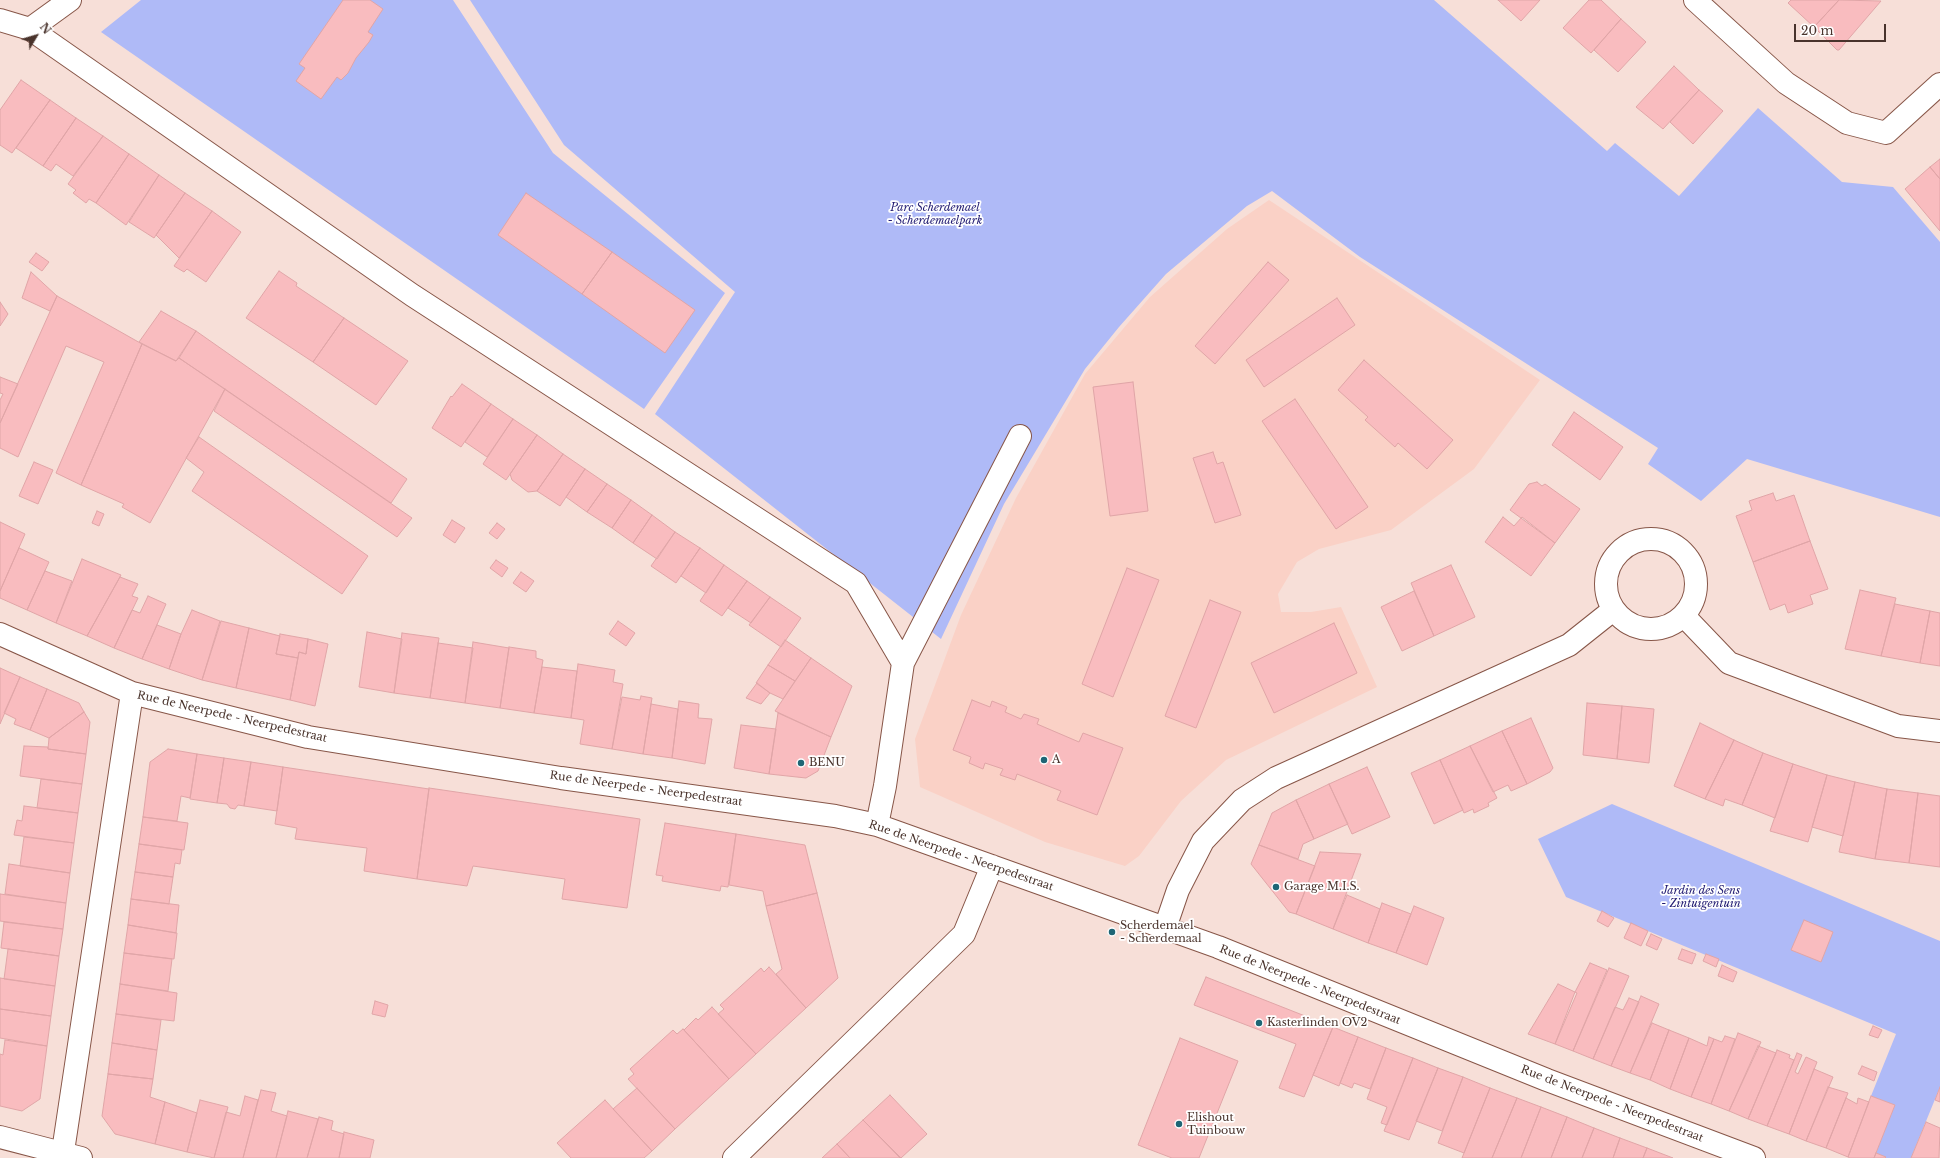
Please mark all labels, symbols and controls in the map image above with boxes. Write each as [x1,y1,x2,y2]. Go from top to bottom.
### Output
north arrow [16,16,56,56]
scale bar [1796,16,1888,42]
text: N [37,20,54,37]
text: 20 m [1801,23,1833,38]
park label: Parc Scherdemael - Scherdemaelpark [888,201,982,227]
street label: Rue de Neerpede - Neerpedestraat [136,689,328,745]
place label: A [1052,753,1060,767]
marker: A [1039,755,1049,765]
place label: BENU [809,756,845,770]
marker: BENU [796,758,806,768]
street label: Rue de Neerpede - Neerpedestraat [549,769,743,809]
street label: Rue de Neerpede - Neerpedestraat [867,818,1055,894]
place label: Garage M.I.S. [1284,880,1359,894]
marker: Garage M.I.S. [1271,882,1281,892]
park label: Jardin des Sens - Zintuigentuin [1661,884,1741,910]
place label: Scherdemael - Scherdemaal [1120,919,1202,945]
marker: Scherdemael - Scherdemaal [1107,927,1117,937]
street label: Rue de Neerpede - Neerpedestraat [1217,942,1403,1028]
place label: Kasterlinden OV2 [1267,1016,1367,1030]
marker: Kasterlinden OV2 [1254,1018,1264,1028]
street label: Rue de Neerpede - Neerpedestraat [1519,1063,1705,1145]
place label: Elishout Tuinbouw [1187,1111,1245,1137]
marker: Elishout Tuinbouw [1174,1119,1184,1129]

